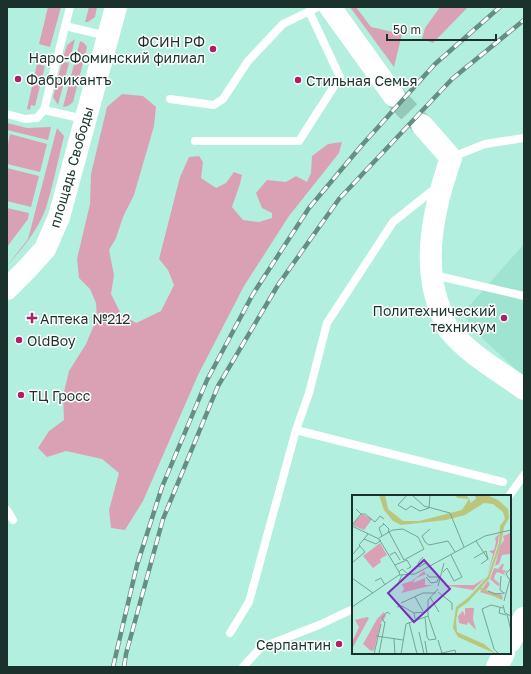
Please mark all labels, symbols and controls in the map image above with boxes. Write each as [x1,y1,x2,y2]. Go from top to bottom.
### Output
scale bar [387,16,496,42]
text: 50 m [393,22,421,37]
place label: ФСИН РФ Наро-Фоминский филиал [29,33,205,66]
marker: ФСИН РФ Наро-Фоминский филиал [208,44,218,54]
place label: Фабрикантъ [26,71,112,88]
place label: Стильная Семья [306,72,417,89]
marker: Фабрикантъ [13,74,23,84]
marker: Стильная Семья [293,75,303,85]
street label: площадь Свободы [46,104,96,230]
place label: Политехнический техникум [373,302,496,335]
place label: Аптека №212 [40,310,130,327]
marker: Аптека №212 [27,313,37,323]
marker: Политехнический техникум [499,313,509,323]
place label: OldBoy [27,332,76,349]
marker: OldBoy [14,335,24,345]
place label: ТЦ Гросс [29,387,91,404]
marker: ТЦ Гросс [16,390,26,400]
inset map [352,495,511,654]
place label: Серпантин [256,636,331,653]
marker: Серпантин [334,639,344,649]

